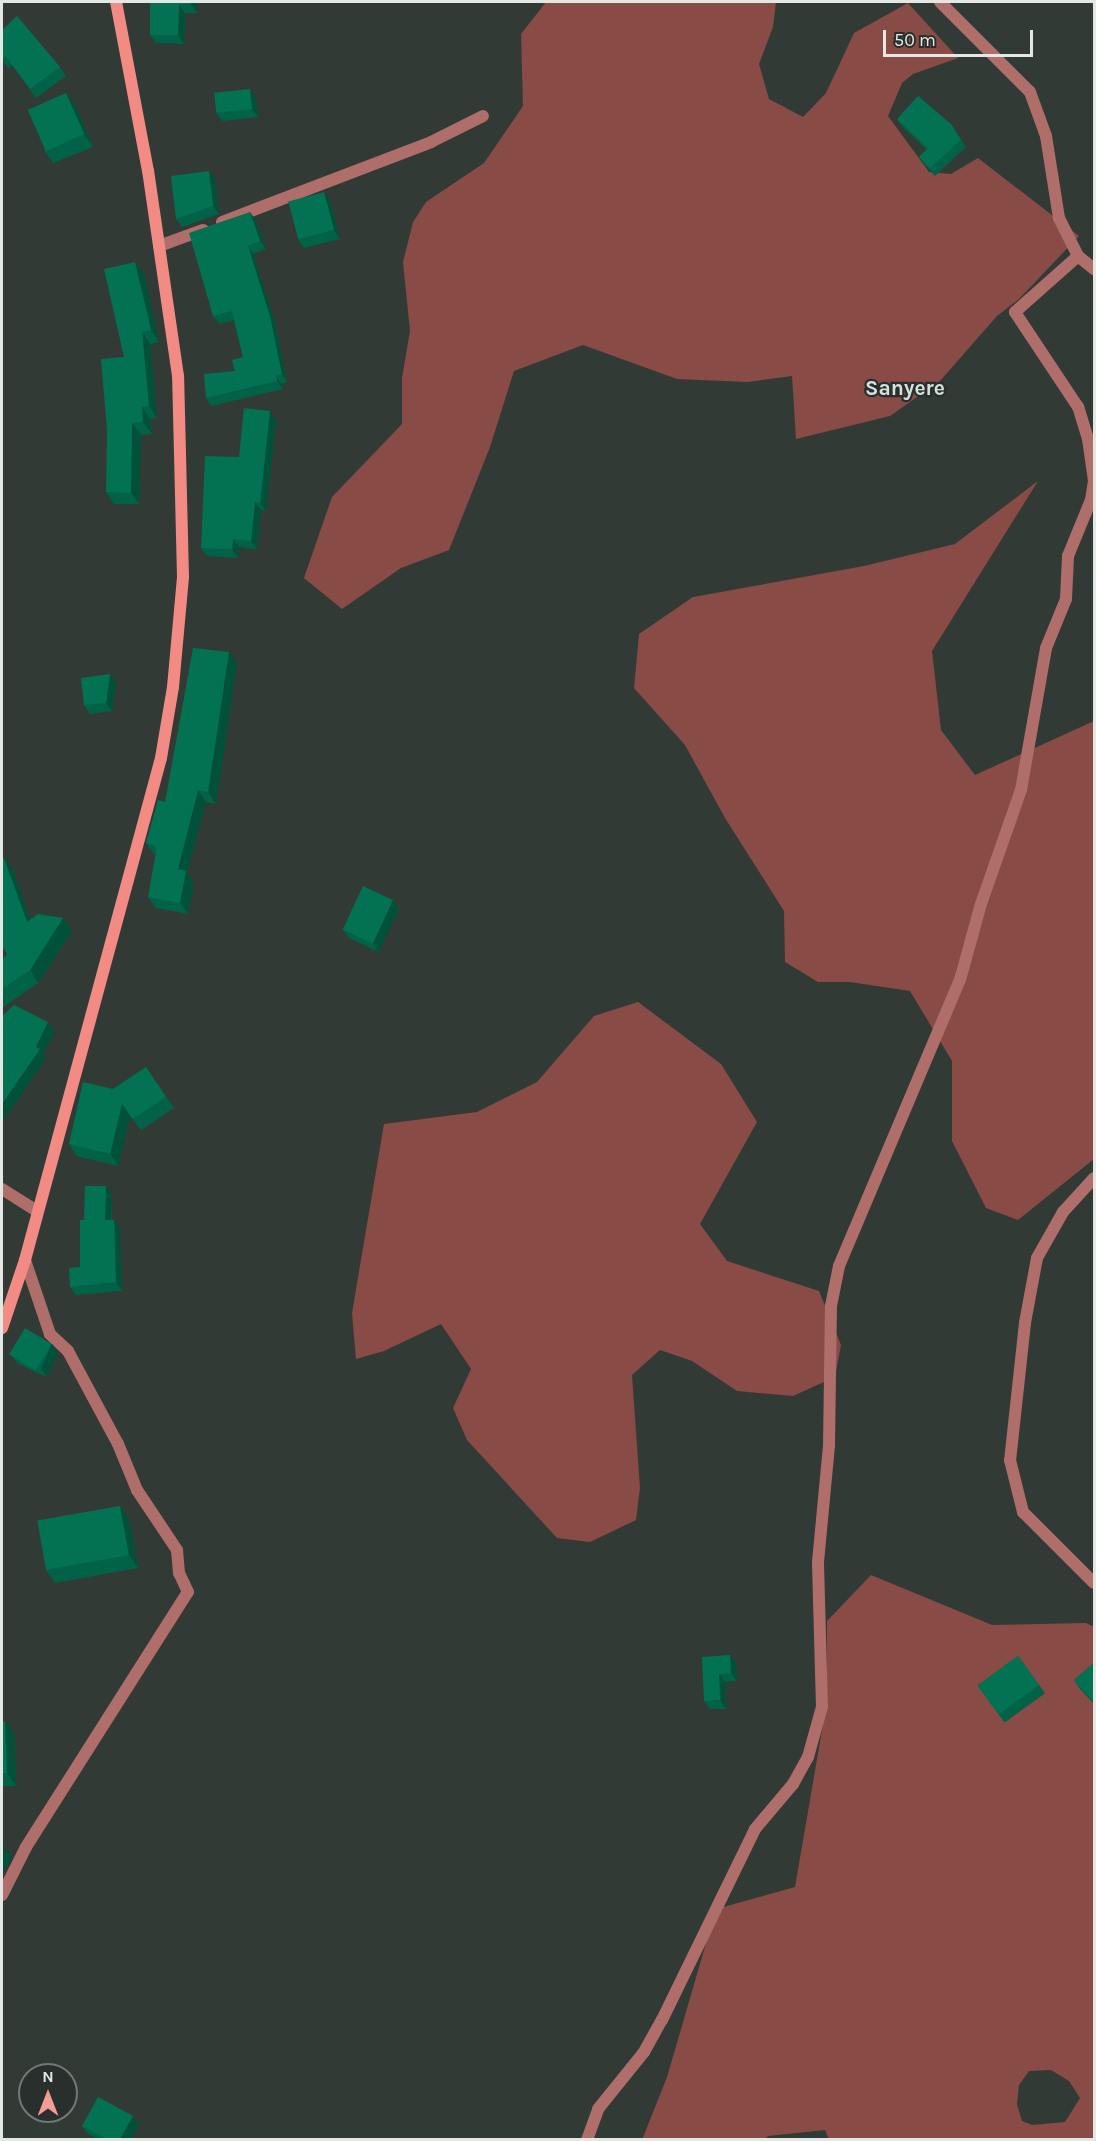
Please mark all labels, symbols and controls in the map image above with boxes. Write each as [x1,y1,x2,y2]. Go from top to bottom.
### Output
scale bar [886,18,1036,56]
text: 50 m [894,29,936,51]
district label: Sanyere [865,375,945,401]
north arrow [18,2063,78,2123]
text: N [42,2067,54,2086]

